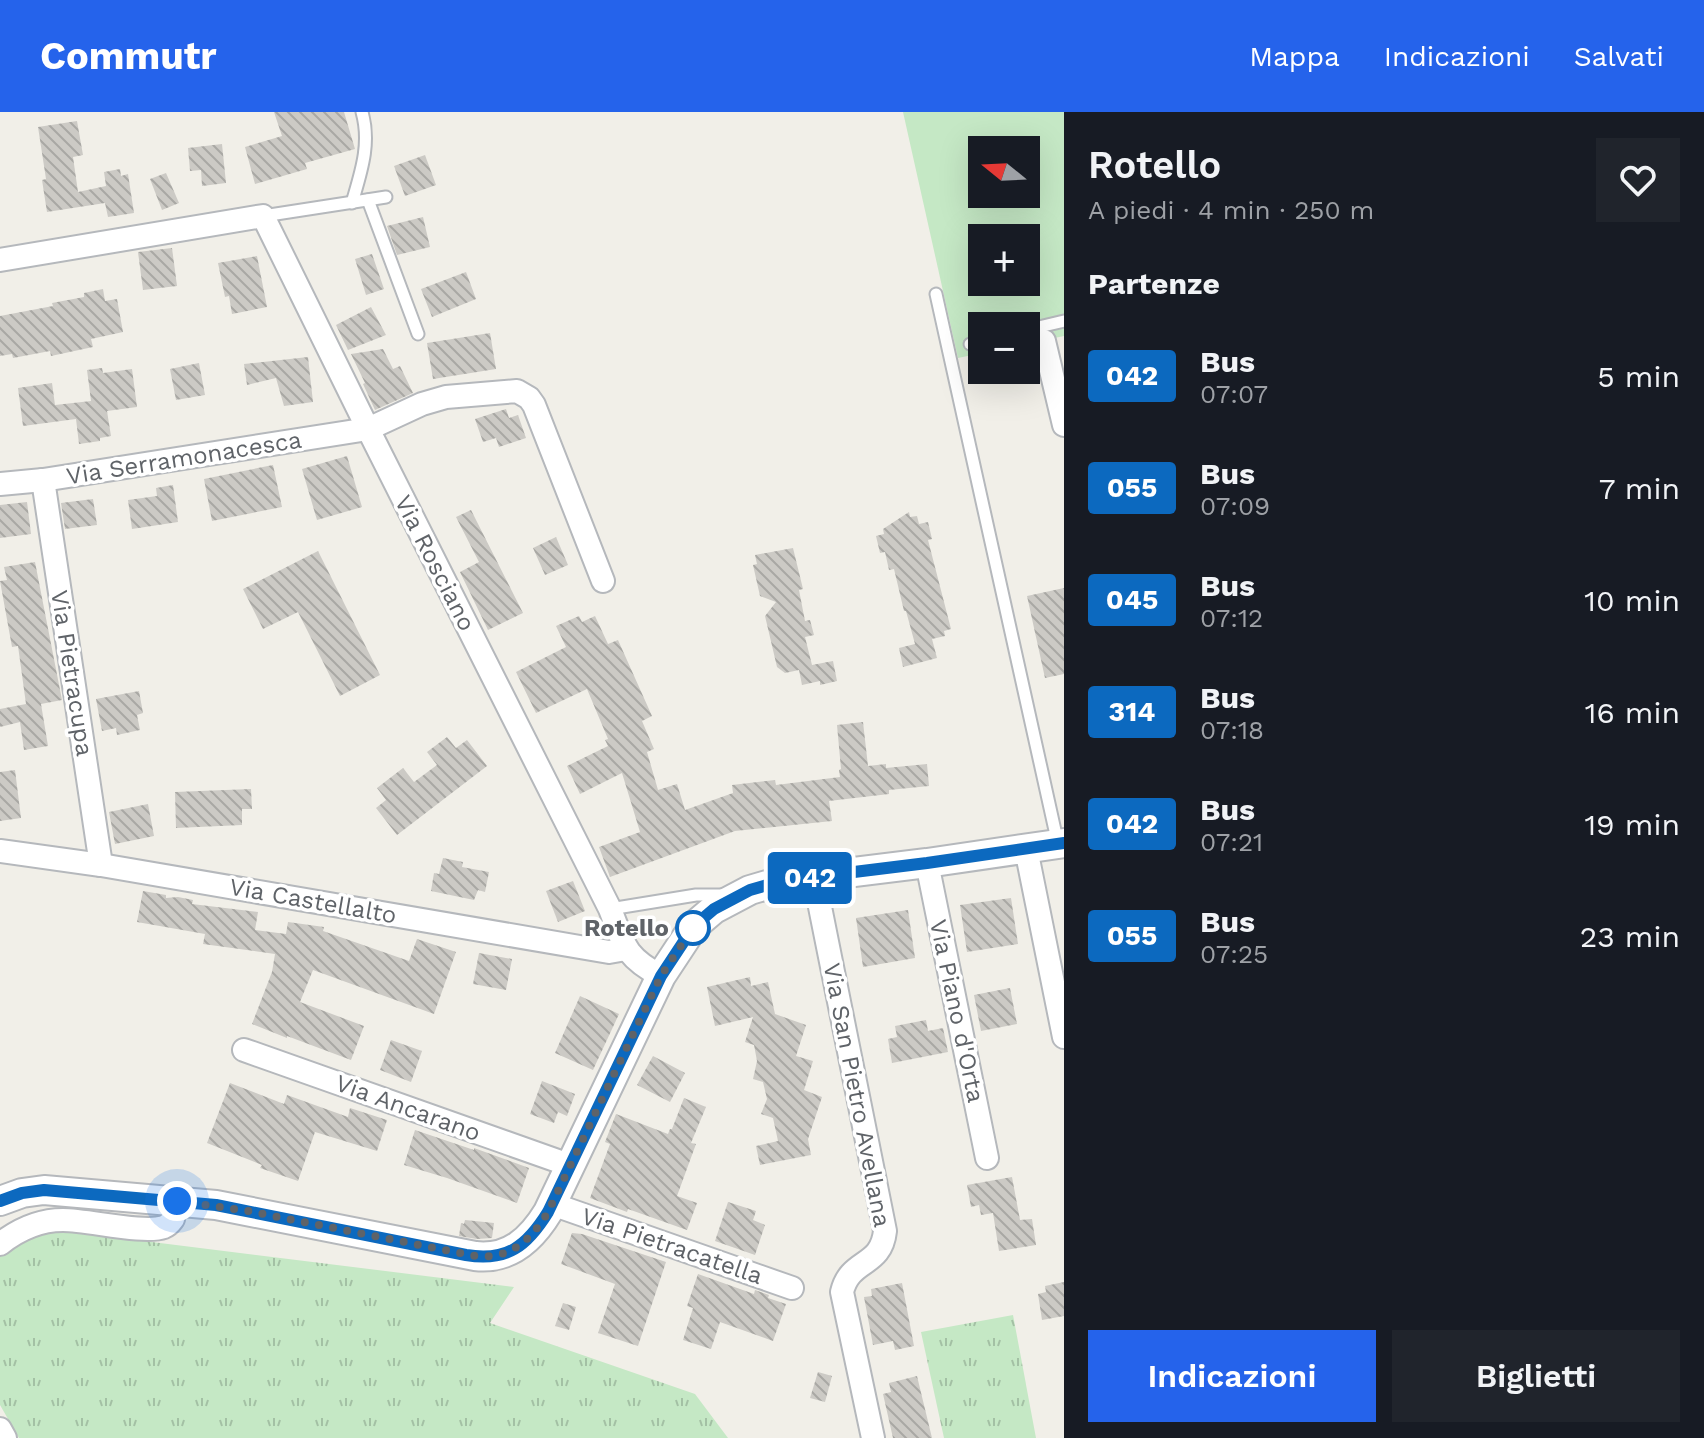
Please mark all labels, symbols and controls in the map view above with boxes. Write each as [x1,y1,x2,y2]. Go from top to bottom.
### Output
text: Commutr [40,34,217,78]
text: Mappa [1249,40,1340,73]
text: Indicazioni [1384,40,1530,73]
text: Salvati [1574,40,1664,73]
north arrow [968,136,1040,208]
map controls [968,136,1040,384]
button: heart [1596,138,1680,222]
text: Rotello [1088,143,1221,187]
text: A piedi · 4 min · 250 m [1088,195,1374,225]
button: + [968,224,1040,296]
text: Partenze [1088,266,1220,301]
button: − [968,312,1040,384]
text: Bus [1200,344,1255,379]
text: 042 [1106,359,1158,392]
text: 5 min [1597,359,1680,394]
text: 07:07 [1200,379,1268,409]
street label: Via Serramonacesca [64,426,304,490]
text: Bus [1200,456,1255,491]
text: 055 [1107,471,1157,504]
text: 7 min [1599,471,1680,506]
street label: Via Rosciano [389,491,481,635]
text: 07:09 [1200,491,1270,521]
text: Bus [1200,568,1255,603]
text: 045 [1106,583,1158,616]
text: 10 min [1584,583,1680,618]
street label: Via Pietracupa [45,588,99,758]
text: 07:12 [1200,603,1263,633]
text: Bus [1200,680,1255,715]
text: 314 [1109,695,1155,728]
text: 16 min [1585,695,1680,730]
text: 07:18 [1200,715,1264,745]
text: Bus [1200,792,1255,827]
text: 042 [1106,807,1158,840]
text: 19 min [1584,807,1680,842]
text: 07:21 [1200,827,1263,857]
line badge: 042 [764,852,856,904]
text: 042 [784,861,836,894]
street label: Via Castellalto [227,873,399,929]
text: Bus [1200,904,1255,939]
marker: Rotello [676,911,710,945]
place label: Rotello [584,914,669,942]
street label: Via Piano d'Orta [924,917,990,1105]
text: 055 [1107,919,1157,952]
text: 23 min [1580,919,1680,954]
text: 07:25 [1200,939,1268,969]
street label: Via San Pietro Avellana [818,960,896,1230]
street label: Via Ancarano [332,1069,484,1147]
your location [157,1181,197,1221]
street label: Via Pietracatella [578,1202,766,1290]
button: Indicazioni [1088,1330,1376,1422]
button: Biglietti [1392,1330,1680,1422]

